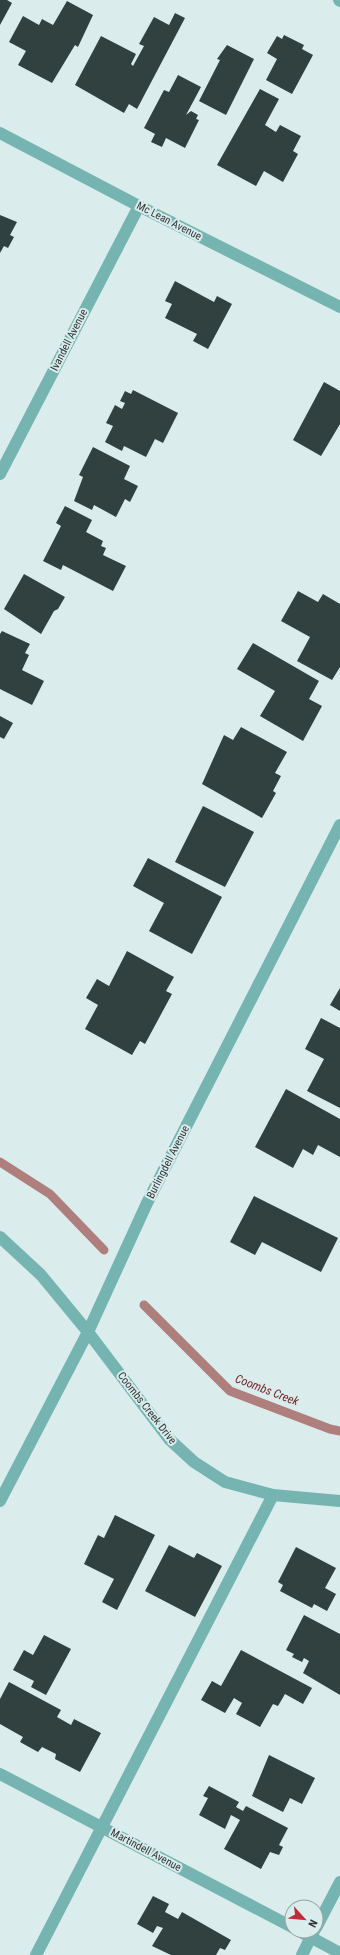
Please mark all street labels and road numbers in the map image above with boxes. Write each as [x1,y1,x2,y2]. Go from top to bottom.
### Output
street label: Mc Lean Avenue [134,199,204,243]
street label: Ivandell Avenue [48,307,90,373]
street label: Burlingdell Avenue [144,1123,192,1201]
street label: Coombs Creek Drive [115,1369,179,1447]
street label: Martindell Avenue [108,1826,184,1874]

